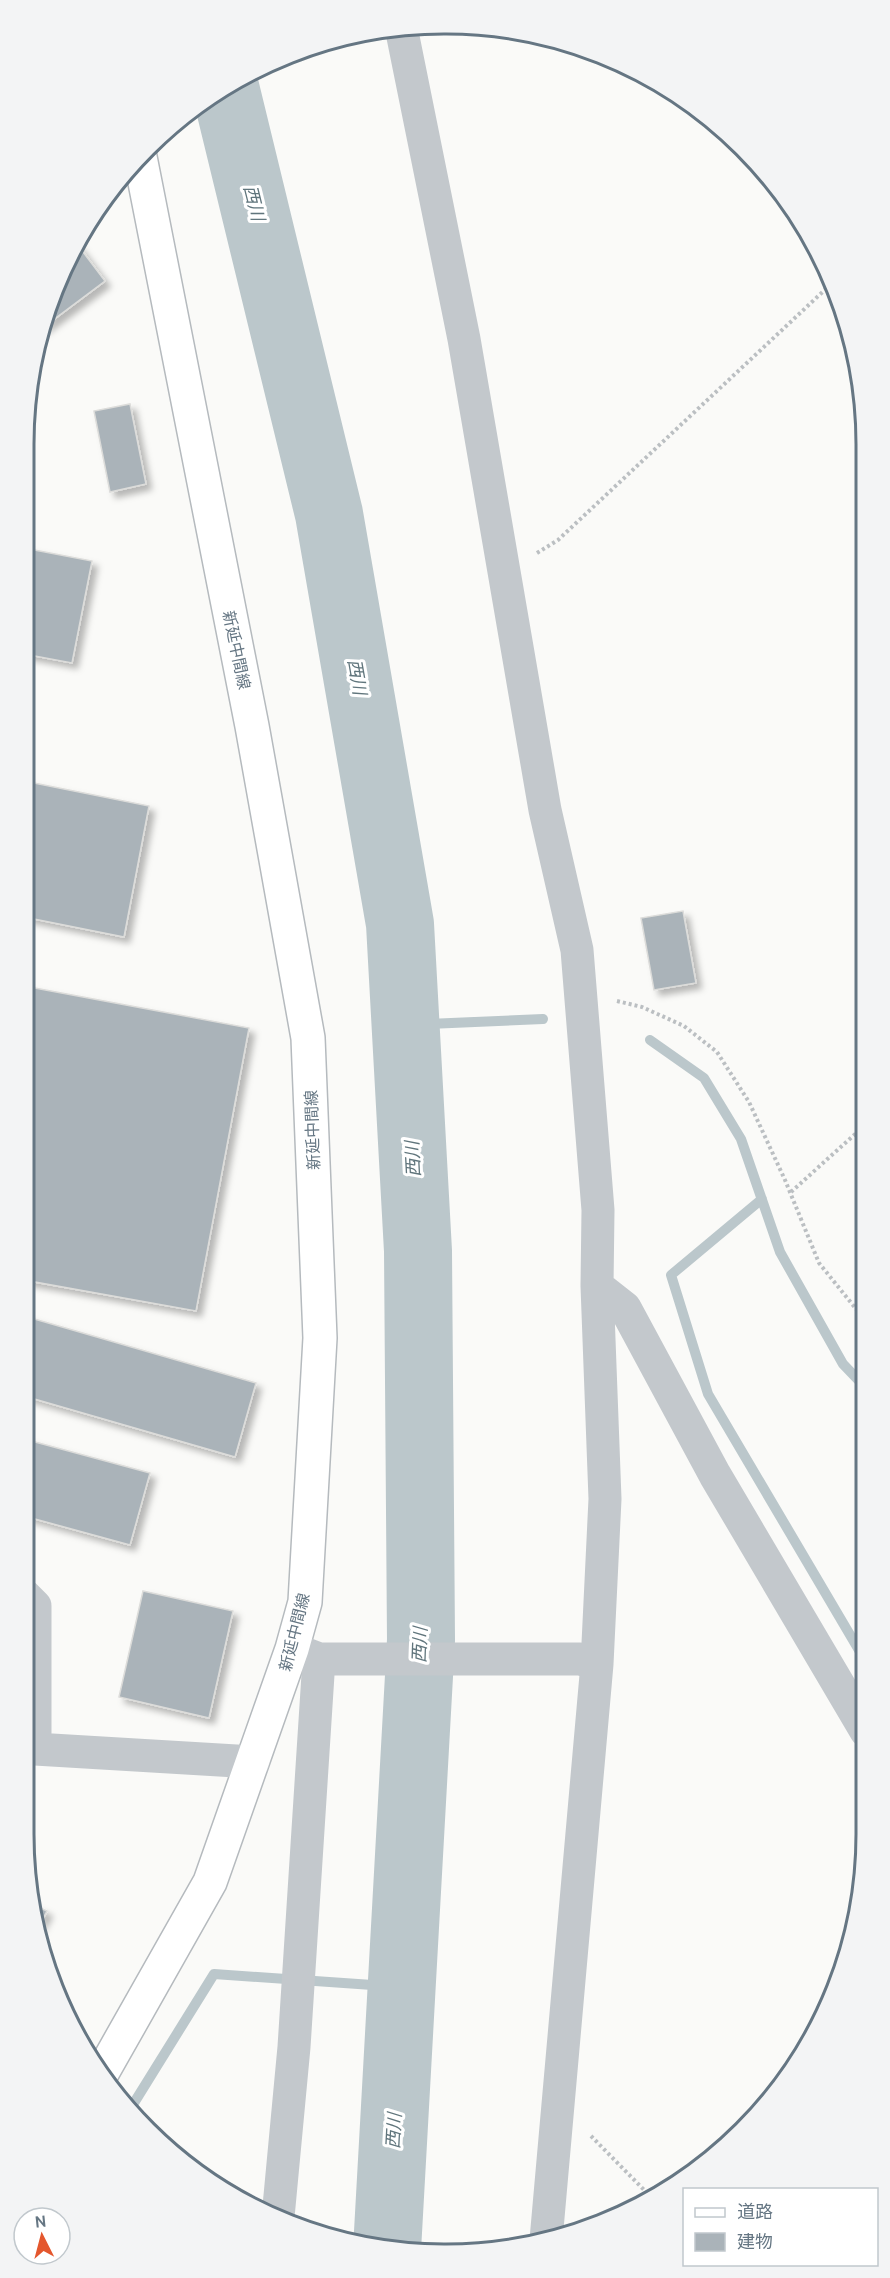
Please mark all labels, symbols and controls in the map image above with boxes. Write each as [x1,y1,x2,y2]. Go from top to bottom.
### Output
water label: 西川 [239,183,270,225]
street label: 新延中間線 [219,609,254,691]
water label: 西川 [343,657,371,699]
street label: 新延中間線 [302,1090,323,1170]
water label: 西川 [401,1138,425,1178]
street label: 新延中間線 [276,1591,313,1673]
water label: 西川 [408,1625,432,1663]
water label: 西川 [382,2110,406,2150]
legend [683,2188,878,2266]
text: 道路 [737,2201,773,2223]
north arrow [12,2206,72,2266]
text: N [34,2212,47,2232]
text: 建物 [737,2231,773,2253]

